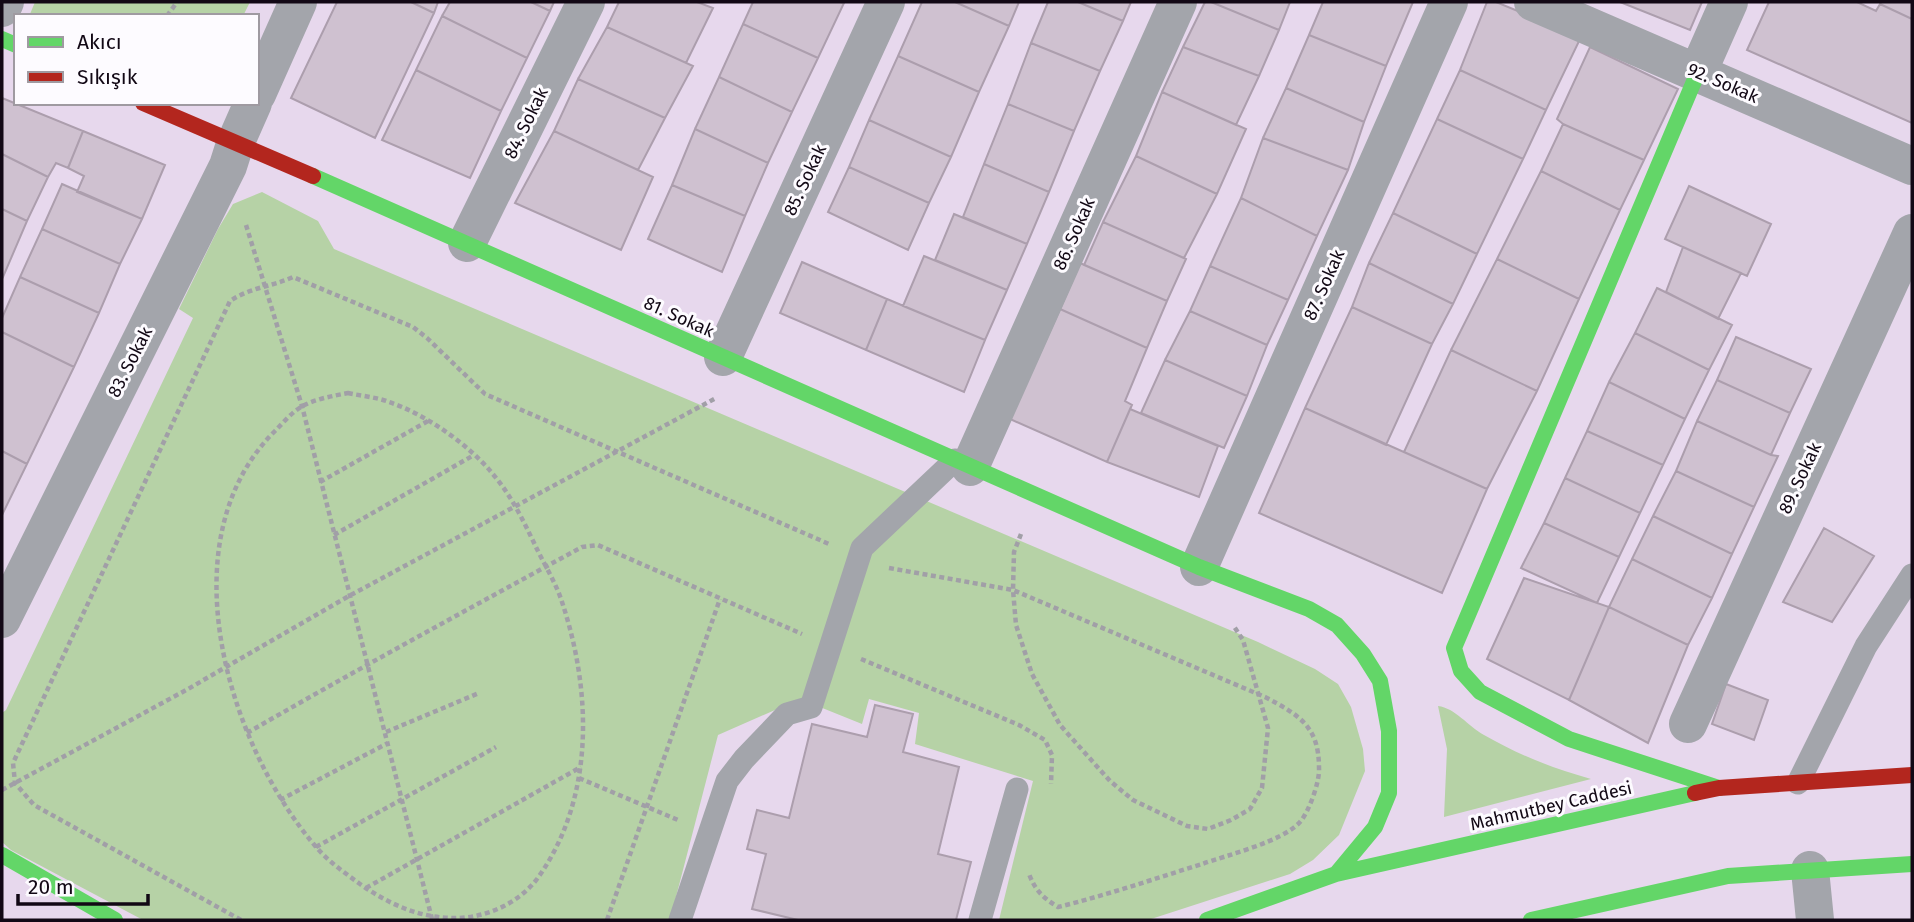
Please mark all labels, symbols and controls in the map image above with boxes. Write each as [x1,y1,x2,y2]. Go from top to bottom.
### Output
legend [14,14,259,105]
text: Akıcı [77,29,122,55]
street label: 92. Sokak [1684,58,1763,108]
text: Sıkışık [77,64,138,90]
street label: 84. Sokak [499,83,553,162]
street label: 85. Sokak [779,140,831,219]
street label: 86. Sokak [1048,194,1100,274]
street label: 87. Sokak [1299,246,1350,324]
street label: 81. Sokak [640,292,718,343]
street label: 83. Sokak [103,322,157,401]
street label: 89. Sokak [1774,438,1826,517]
street label: Mahmutbey Caddesi [1468,777,1634,835]
scale bar [18,862,147,906]
text: 20 m [28,874,74,900]

